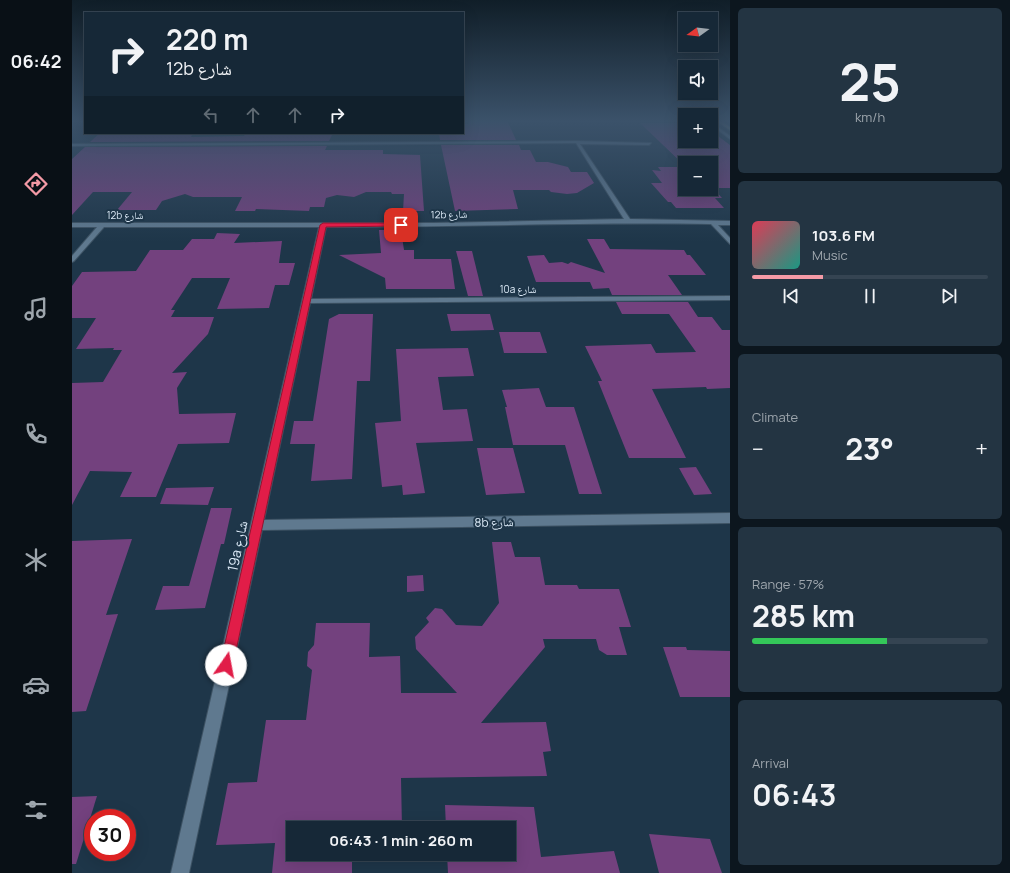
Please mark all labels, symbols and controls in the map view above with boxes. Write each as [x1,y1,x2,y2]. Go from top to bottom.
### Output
north arrow [678,12,718,52]
map controls [678,12,718,196]
text: 220 m [166,20,249,58]
icon: right [100,28,152,80]
text: 25 [839,46,901,117]
text: 06:42 [11,49,61,73]
text: 12b شارع [166,56,232,80]
button: sound [678,60,718,100]
icon: left [200,104,222,126]
icon: ahead [242,104,264,126]
icon: ahead [284,104,306,126]
icon: right [326,104,348,126]
button: + [678,108,718,148]
text: km/h [855,108,885,126]
button: − [678,156,718,196]
icon: directions [22,170,50,198]
street label: 12b شارع [431,207,468,221]
street label: 12b شارع [107,208,144,222]
pin [384,208,418,242]
icon: arrive [390,214,412,236]
text: 103.6 FM [812,225,875,246]
text: Music [812,246,848,264]
street label: 10a شارع [500,282,537,296]
icon: previous [780,285,802,307]
icon: pause [859,285,881,307]
icon: next [938,285,960,307]
icon: music [22,295,50,323]
text: Climate [752,408,798,426]
icon: phone [22,420,50,448]
text: 23° [845,428,894,469]
text: − [752,434,764,464]
text: + [975,434,988,464]
street label: 8b شارع [474,513,514,531]
street label: 19a شارع [222,519,253,573]
icon: climate [22,546,50,574]
text: Range · 57% [752,575,824,593]
text: 285 km [752,595,855,636]
position arrow [205,644,247,686]
icon: car [22,671,50,699]
text: Arrival [752,754,789,772]
text: 06:43 [752,774,836,815]
icon: filters [22,796,50,824]
speed limit sign: 30 [84,809,136,861]
text: 06:43 · 1 min · 260 m [329,830,473,851]

